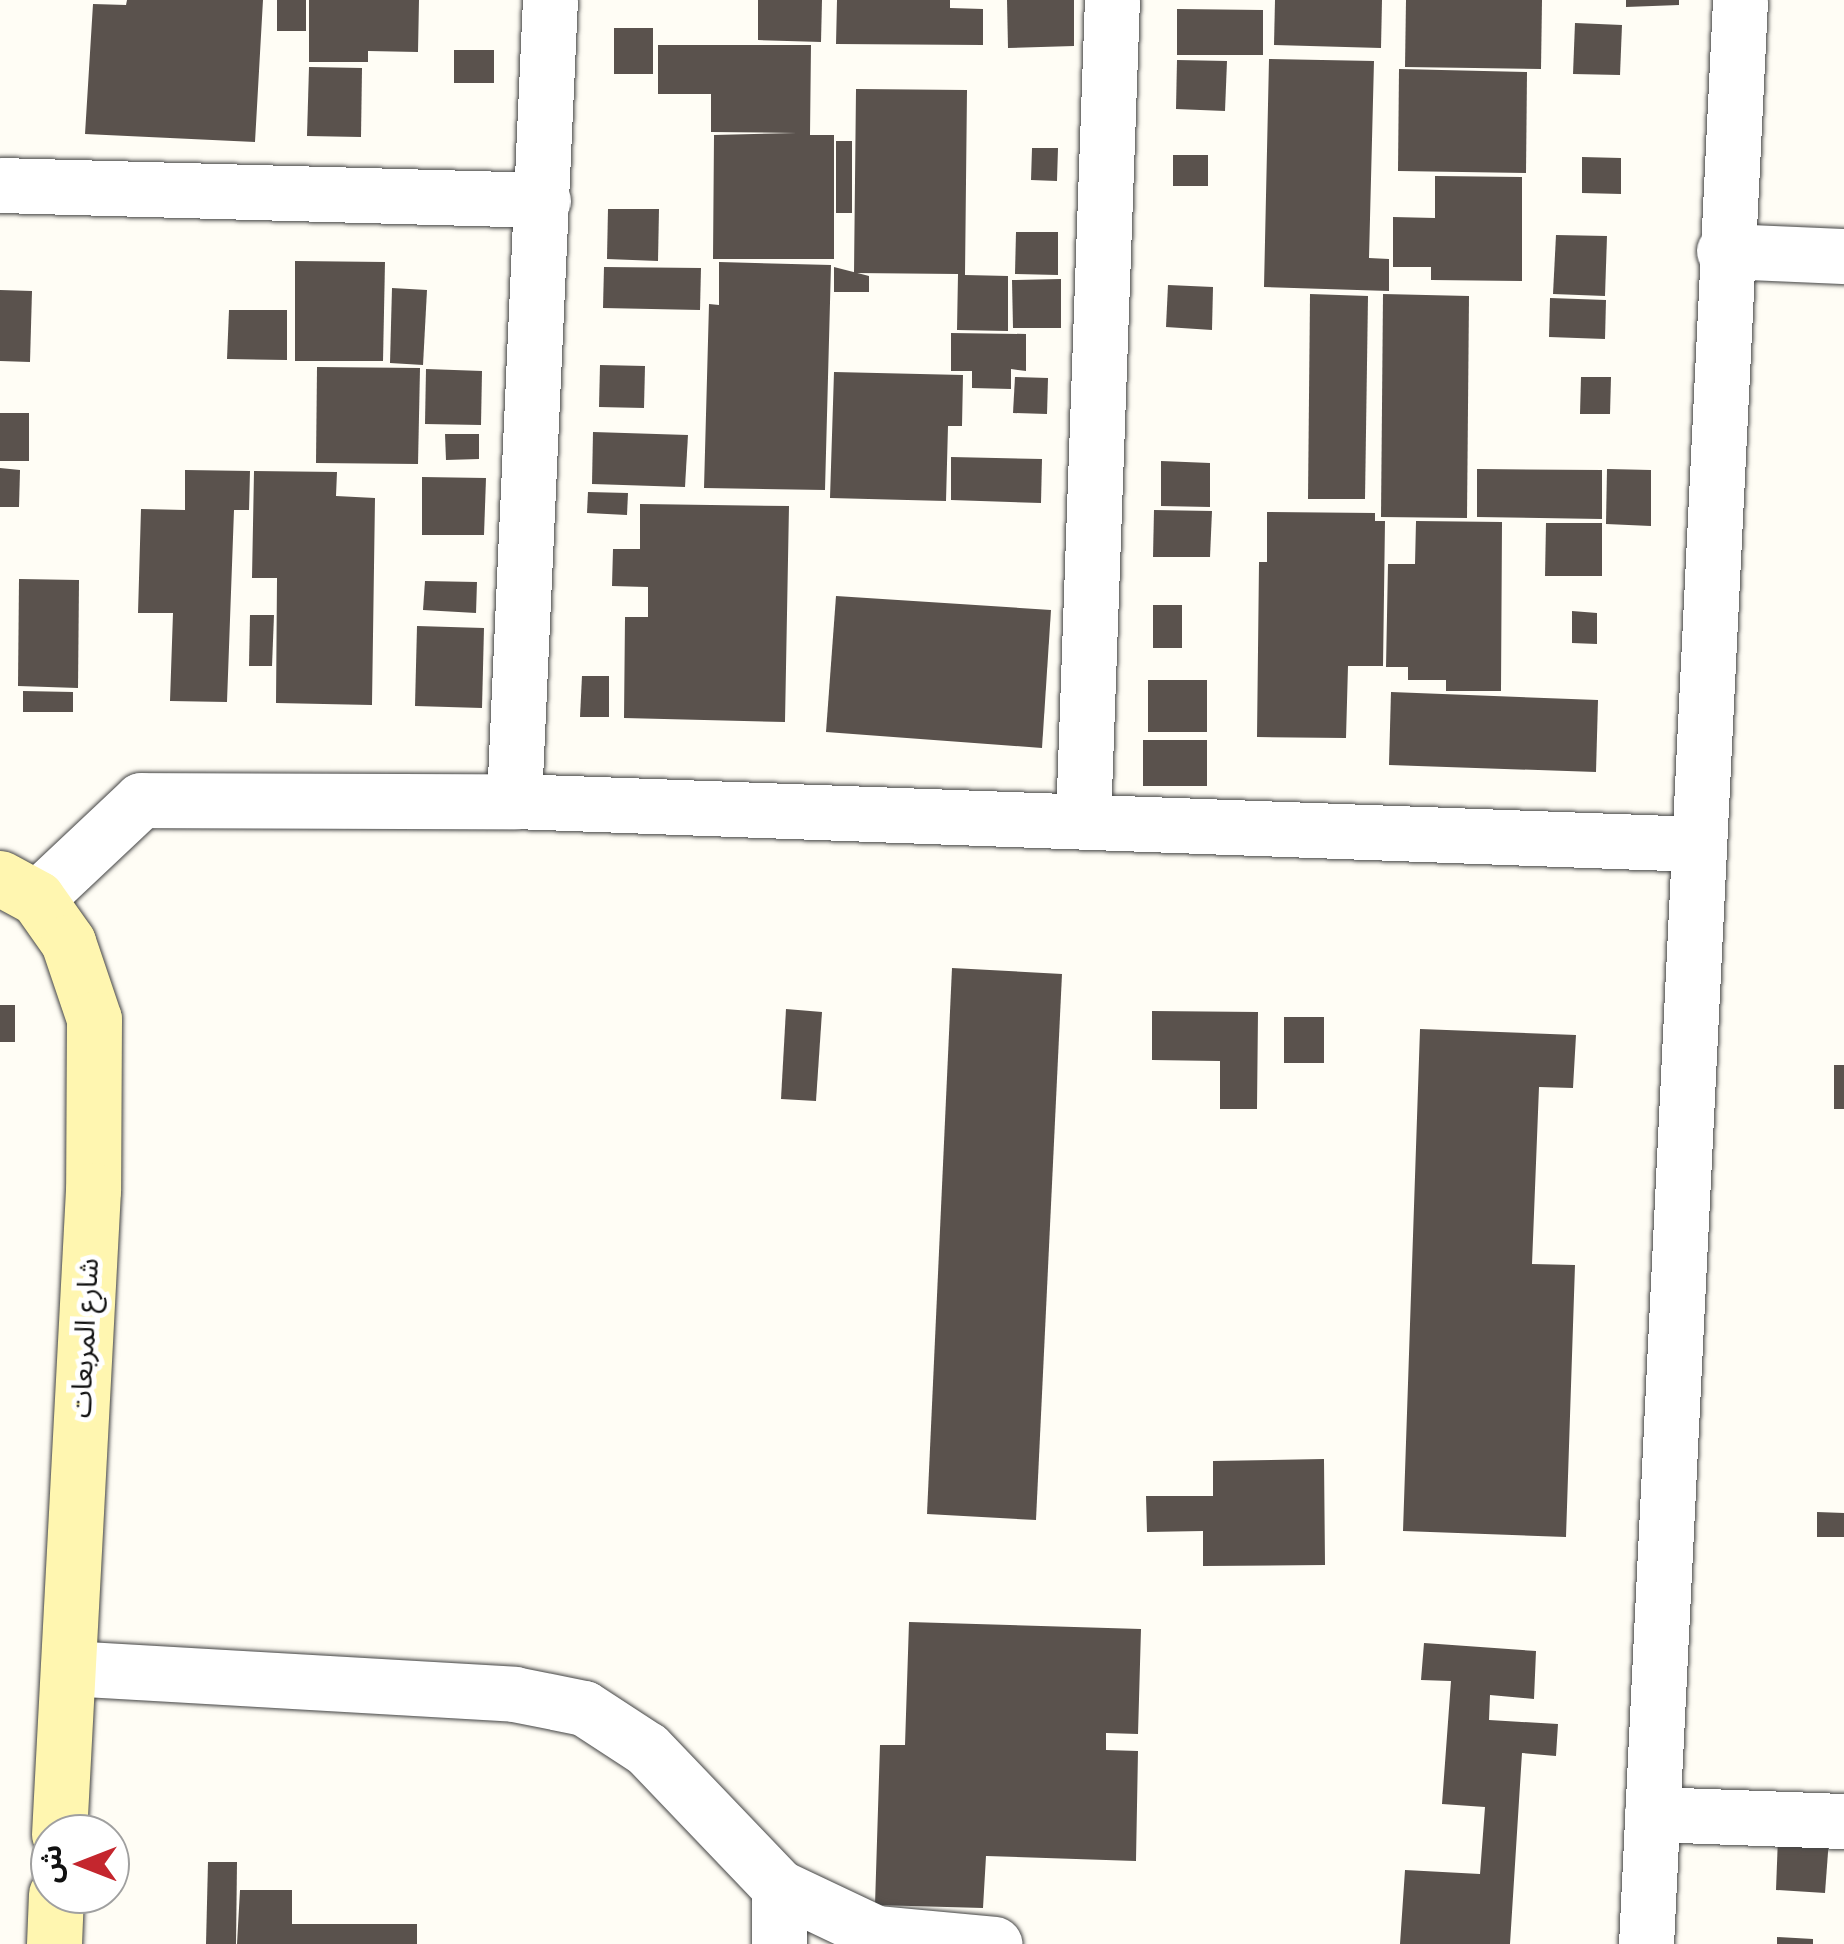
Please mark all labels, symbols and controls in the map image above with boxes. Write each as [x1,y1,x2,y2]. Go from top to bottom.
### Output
street label: شارع المربعات [64,1257,106,1419]
north arrow [30,1814,130,1914]
text: ش [36,1845,67,1883]

